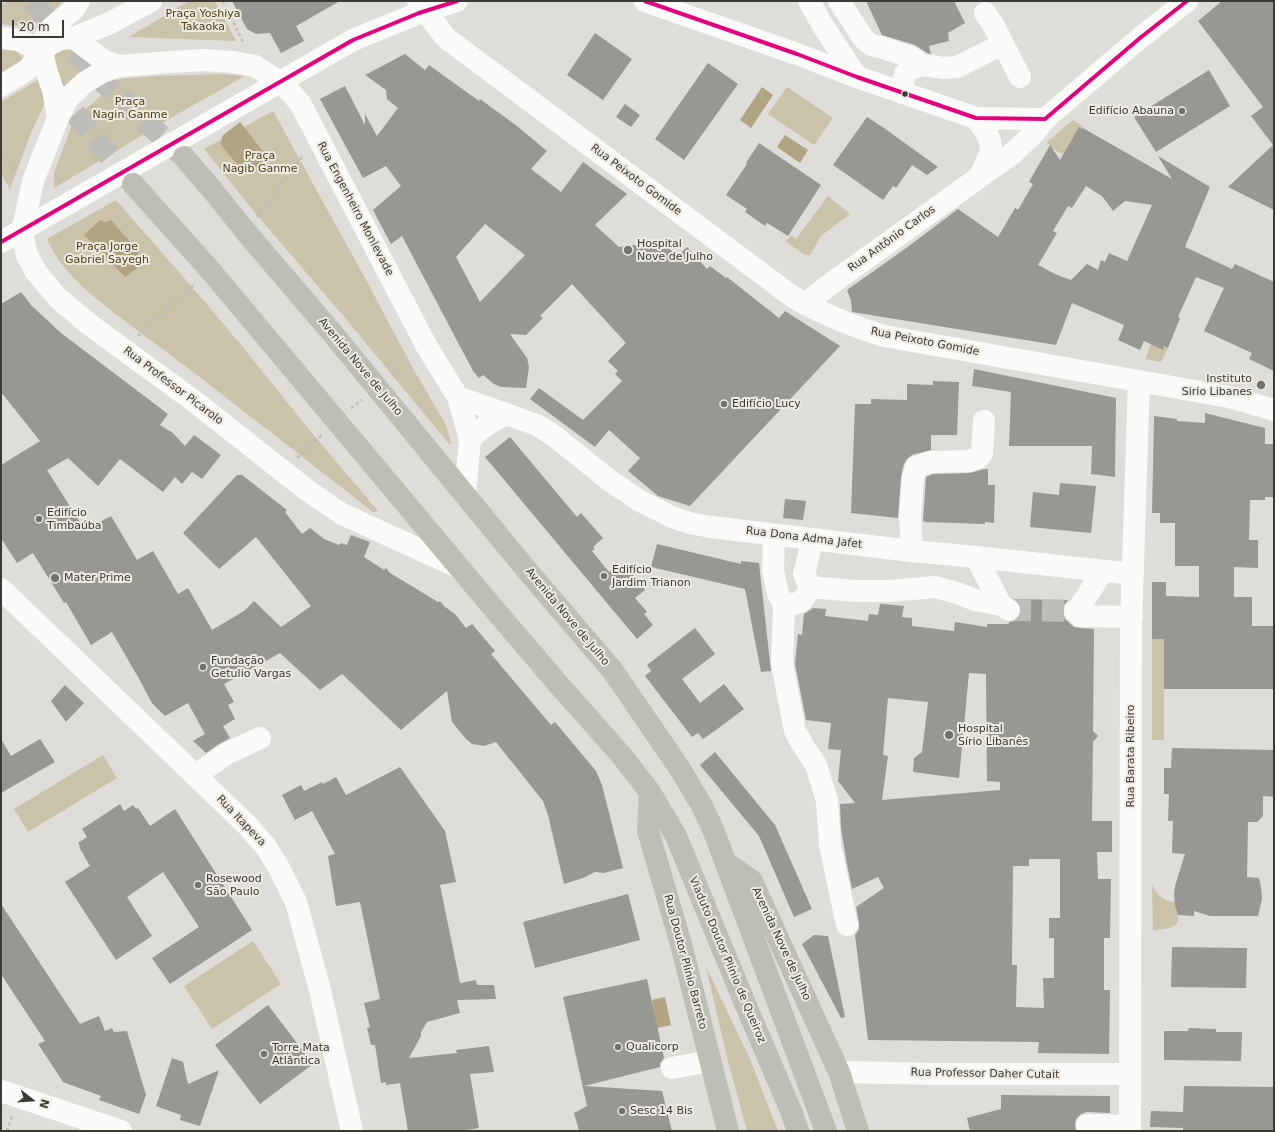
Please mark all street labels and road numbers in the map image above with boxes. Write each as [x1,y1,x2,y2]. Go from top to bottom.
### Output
street label: Rua Engenheiro Monlevade [314,140,396,278]
street label: Rua Peixoto Gomide [588,141,684,219]
street label: Rua Antônio Carlos [846,203,938,275]
street label: Avenida Nove de Julho [315,316,405,418]
street label: Rua Peixoto Gomide [869,325,981,359]
street label: Rua Professor Picarolo [120,344,226,428]
street label: Rua Dona Adma Jafet [745,524,863,552]
street label: Avenida Nove de Julho [522,566,612,668]
street label: Rua Barata Ribeiro [1124,705,1138,807]
street label: Rua Itapeva [213,793,269,849]
street label: Viaduto Doutor Plínio de Queiroz [686,875,768,1045]
street label: Avenida Nove de Julho [749,885,813,1003]
street label: Rua Doutor Plínio Barreto [661,893,709,1031]
street label: Rua Professor Daher Cutait [911,1066,1059,1082]

